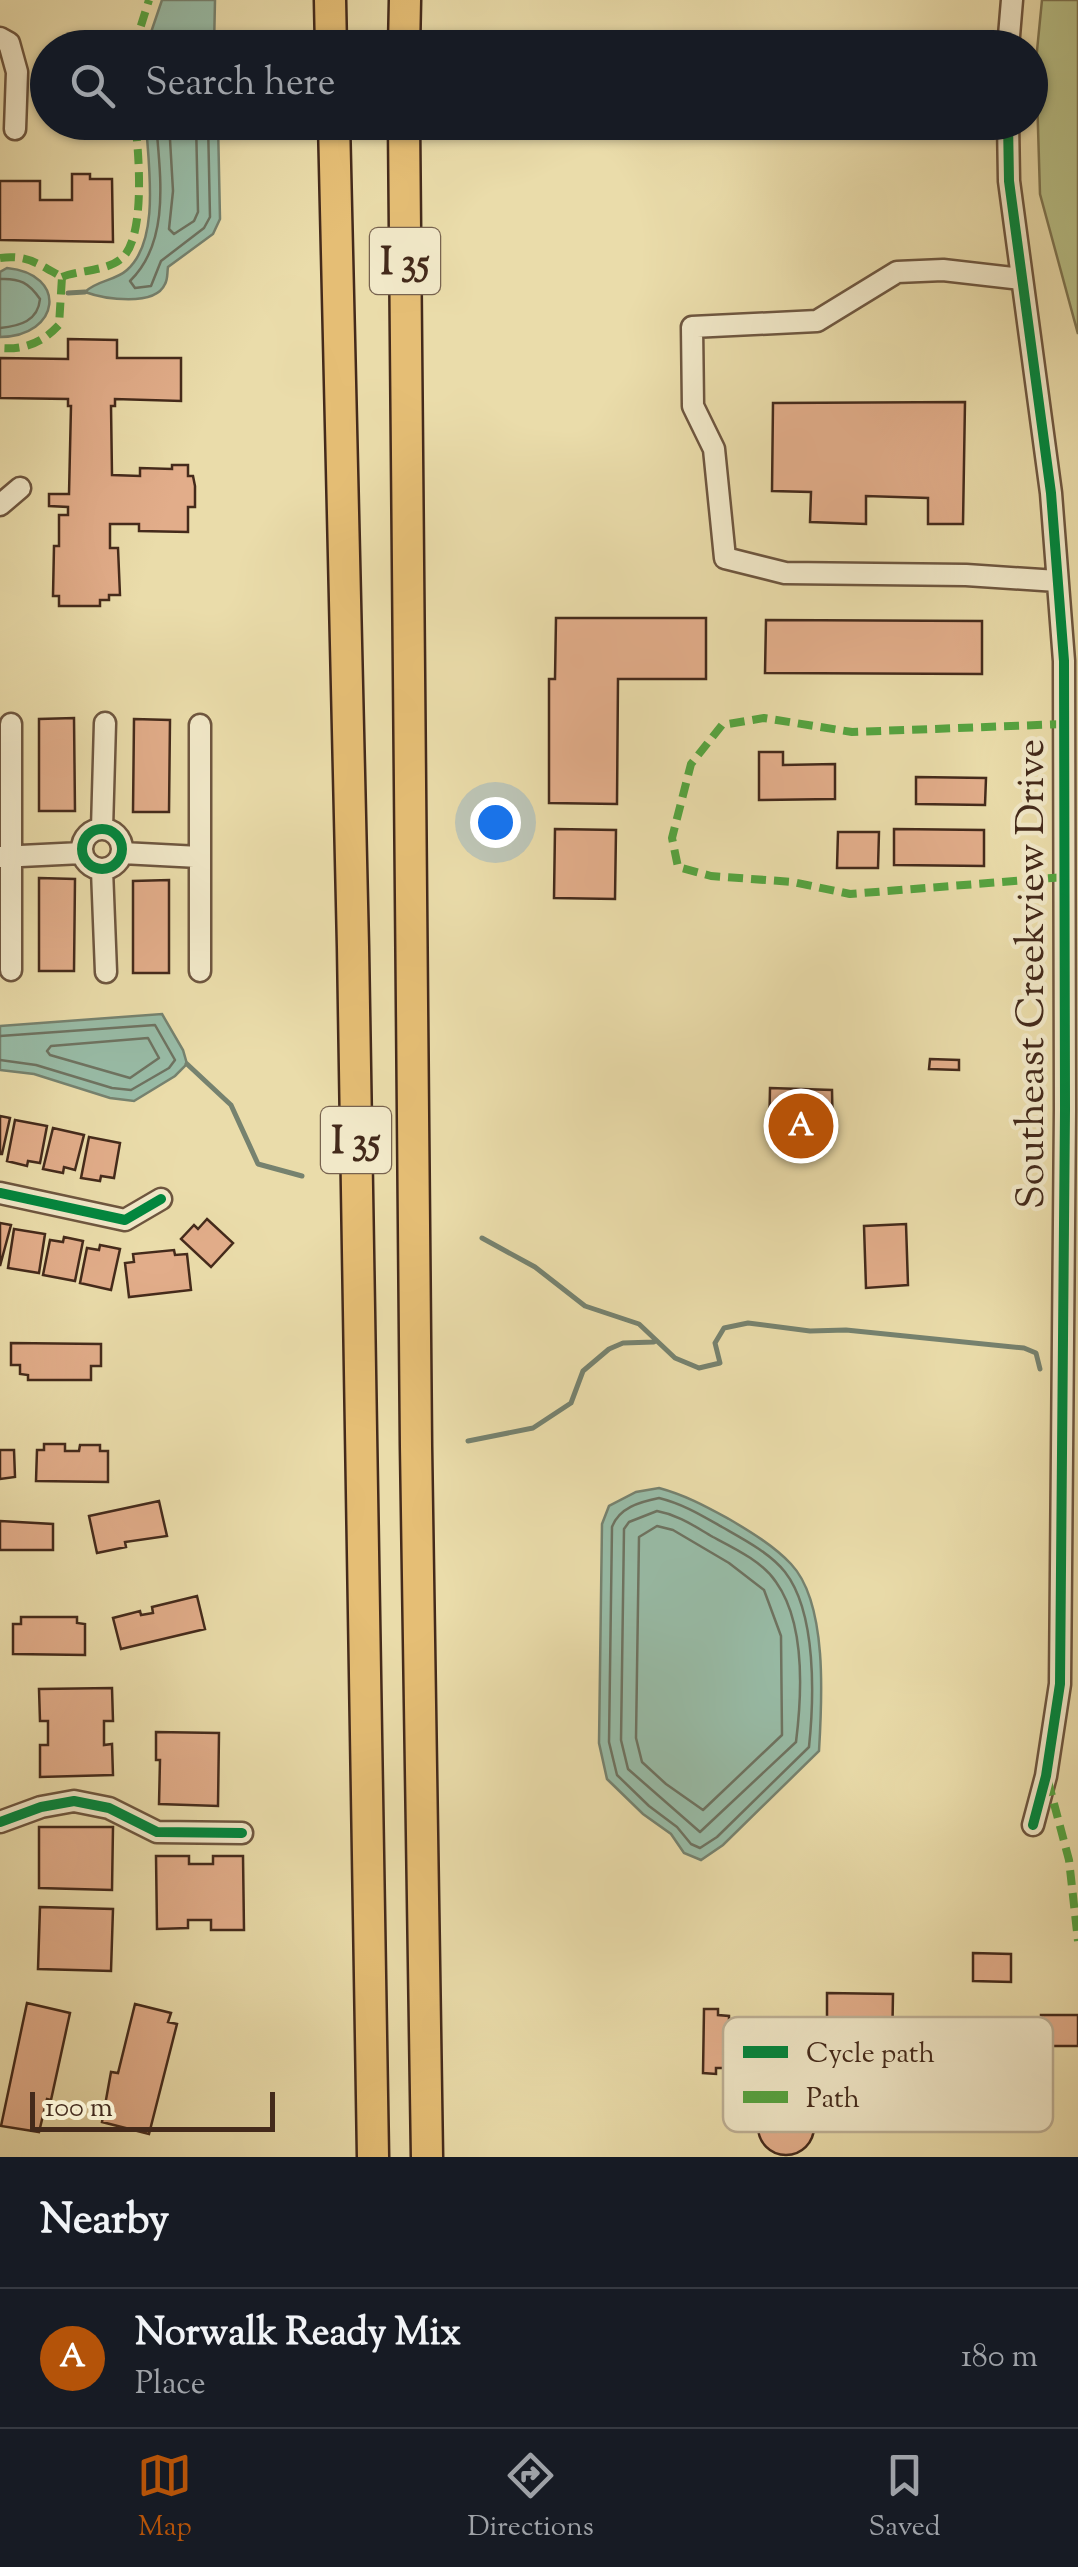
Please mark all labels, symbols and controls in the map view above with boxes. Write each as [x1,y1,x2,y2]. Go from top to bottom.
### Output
search box [30,30,1048,140]
icon: search [65,58,120,113]
text: Search here [145,58,336,112]
road number: I 35 [370,228,440,294]
street label: Southeast Creekview Drive [1005,739,1062,1209]
your location [470,797,521,848]
pin: A [768,1088,834,1164]
road number: I 35 [321,1107,391,1173]
legend [723,2017,1053,2132]
text: Cycle path [806,2035,935,2075]
text: Path [806,2080,860,2120]
scale bar [30,2087,275,2132]
text: 100 m [45,2089,113,2129]
text: Nearby [40,2192,169,2252]
text: Norwalk Ready Mix [135,2308,461,2362]
text: A [60,2335,85,2381]
text: 180 m [961,2335,1038,2381]
text: Place [135,2362,206,2408]
tab: Map [137,2448,192,2548]
tab: Directions [467,2448,594,2548]
tab: Saved [869,2448,941,2548]

